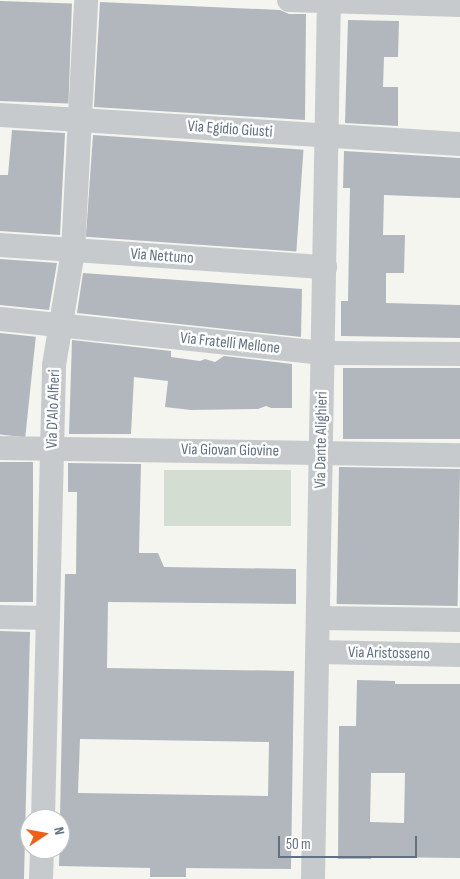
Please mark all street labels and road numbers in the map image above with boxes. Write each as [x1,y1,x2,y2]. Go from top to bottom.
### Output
street label: Via Egidio Giusti [187,117,273,143]
street label: Via Nettuno [130,245,194,269]
street label: Via Fratelli Mellone [179,329,281,359]
street label: Via D'Alo Alfieri [43,369,65,449]
street label: Via Dante Alighieri [312,391,332,489]
street label: Via Giovan Giovine [181,441,279,461]
street label: Via Aristosseno [348,644,430,664]

